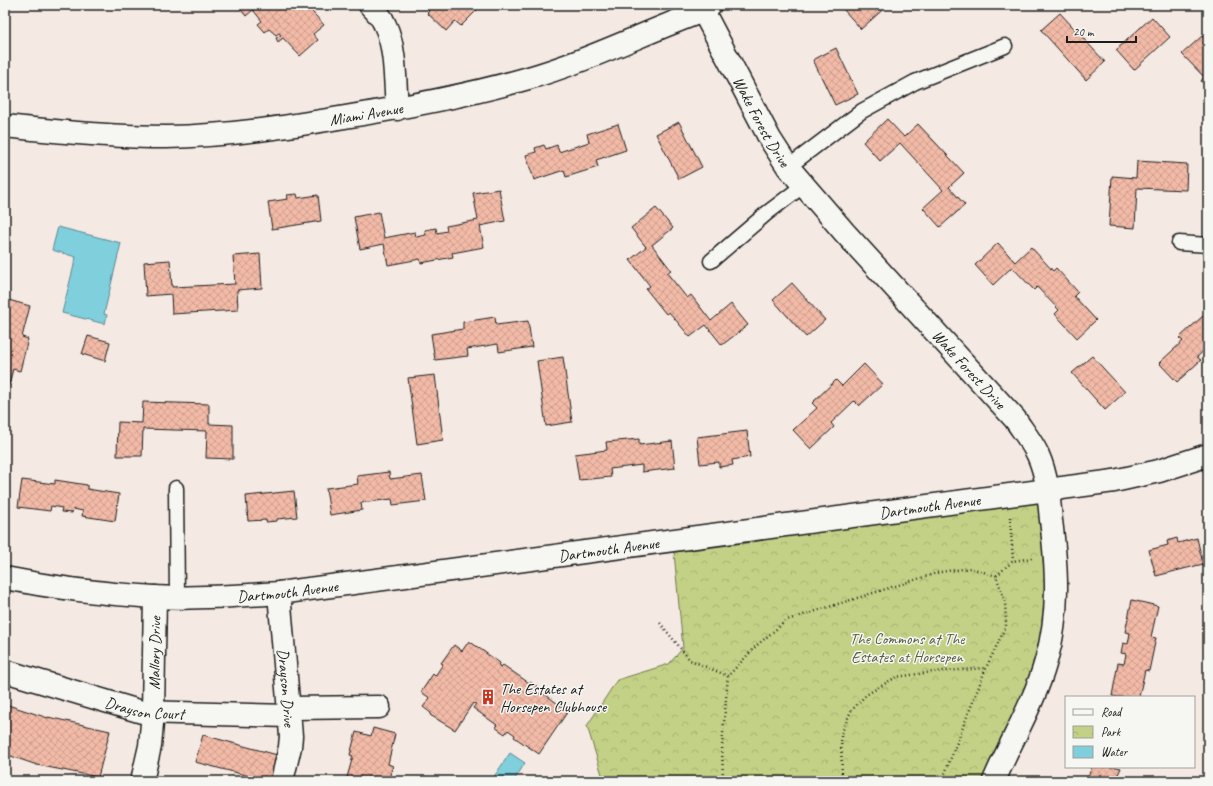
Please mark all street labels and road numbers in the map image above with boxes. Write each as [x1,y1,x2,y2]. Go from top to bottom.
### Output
street label: Wake Forest Drive [728,73,795,172]
street label: Miami Avenue [328,98,406,130]
street label: Wake Forest Drive [927,326,1011,415]
street label: Dartmouth Avenue [878,490,983,523]
street label: Dartmouth Avenue [557,533,662,566]
street label: Dartmouth Avenue [237,576,341,607]
street label: Mallory Drive [144,614,166,690]
street label: Drayson Drive [273,648,299,729]
street label: Drayson Court [102,692,187,724]

